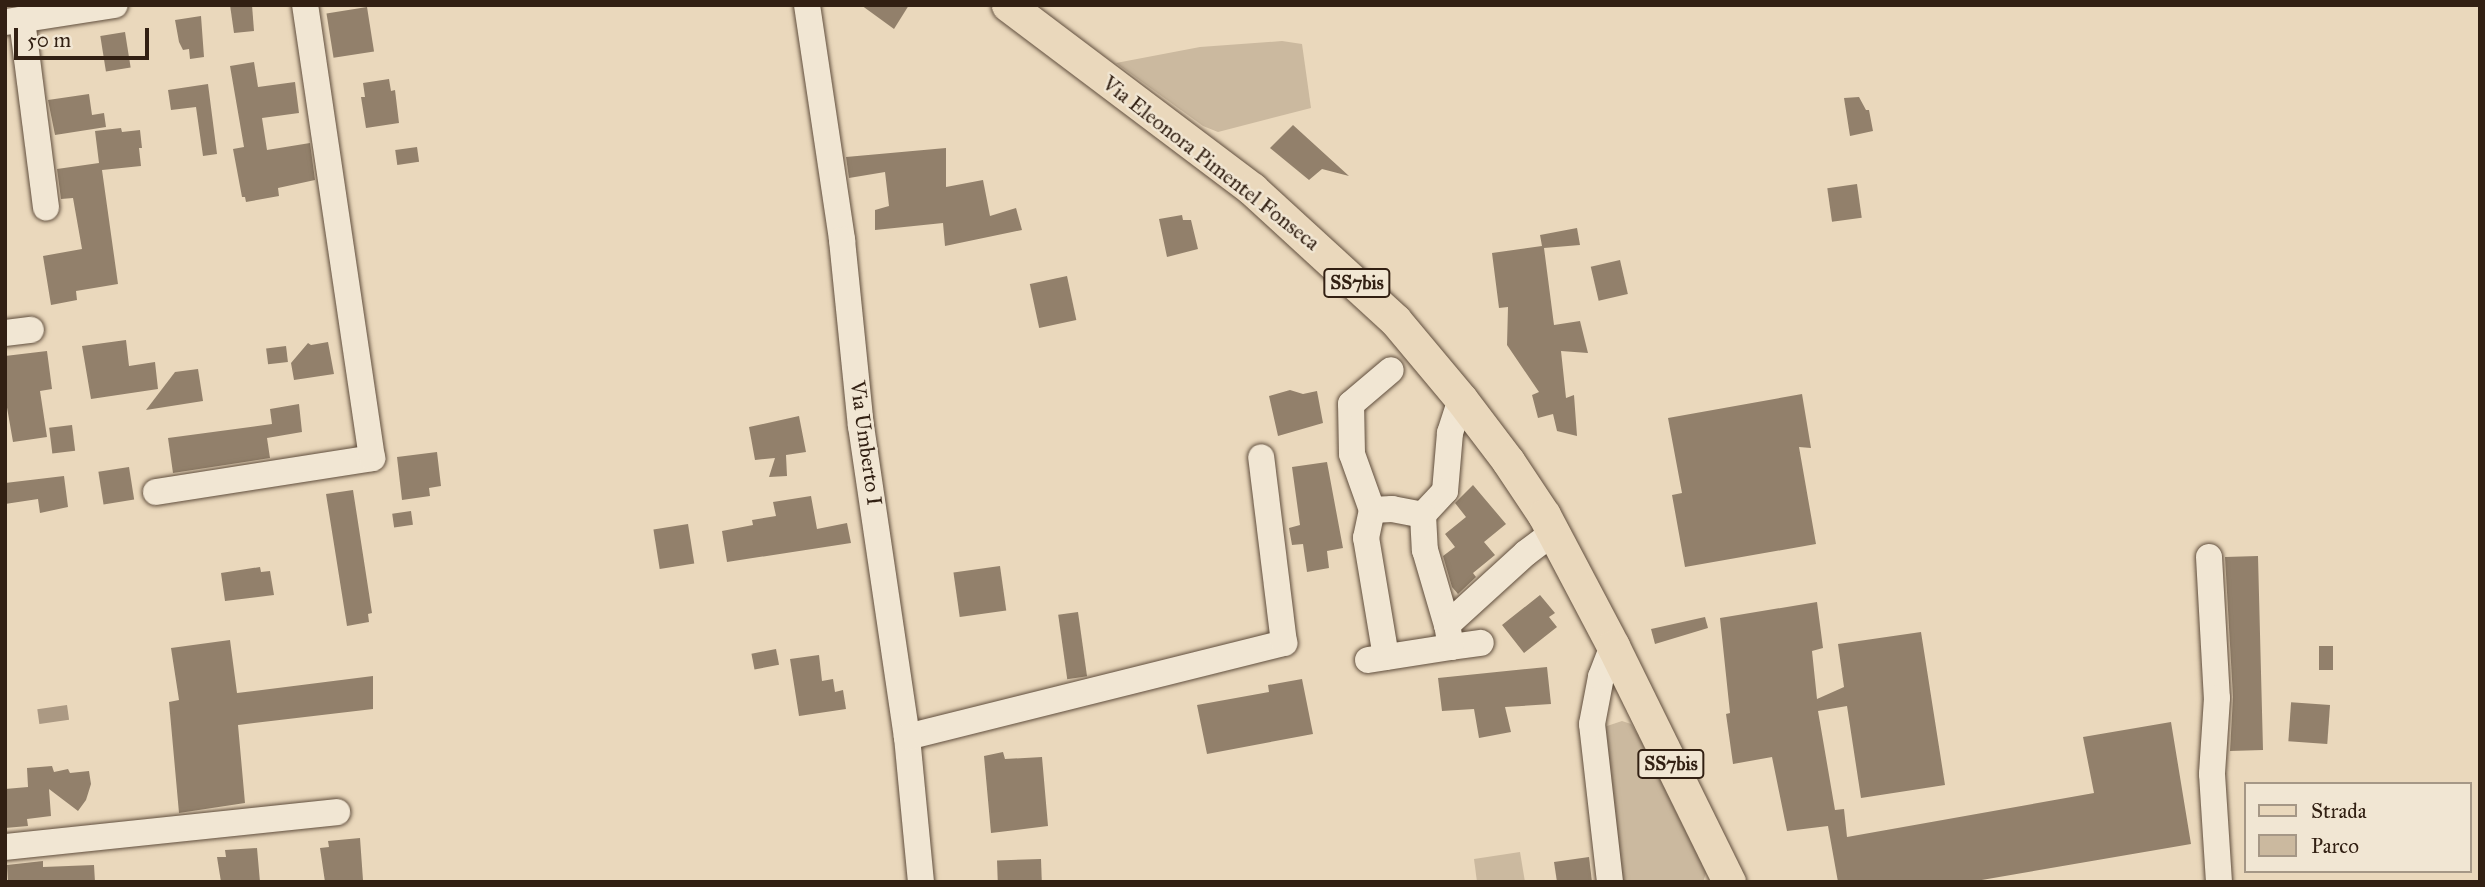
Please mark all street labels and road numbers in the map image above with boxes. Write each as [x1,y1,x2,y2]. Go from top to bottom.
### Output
street label: Via Eleonora Pimentel Fonseca [1097,70,1325,256]
road number: SS7bis [1322,268,1392,298]
street label: Via Umberto I [845,379,887,507]
road number: SS7bis [1636,748,1706,779]

